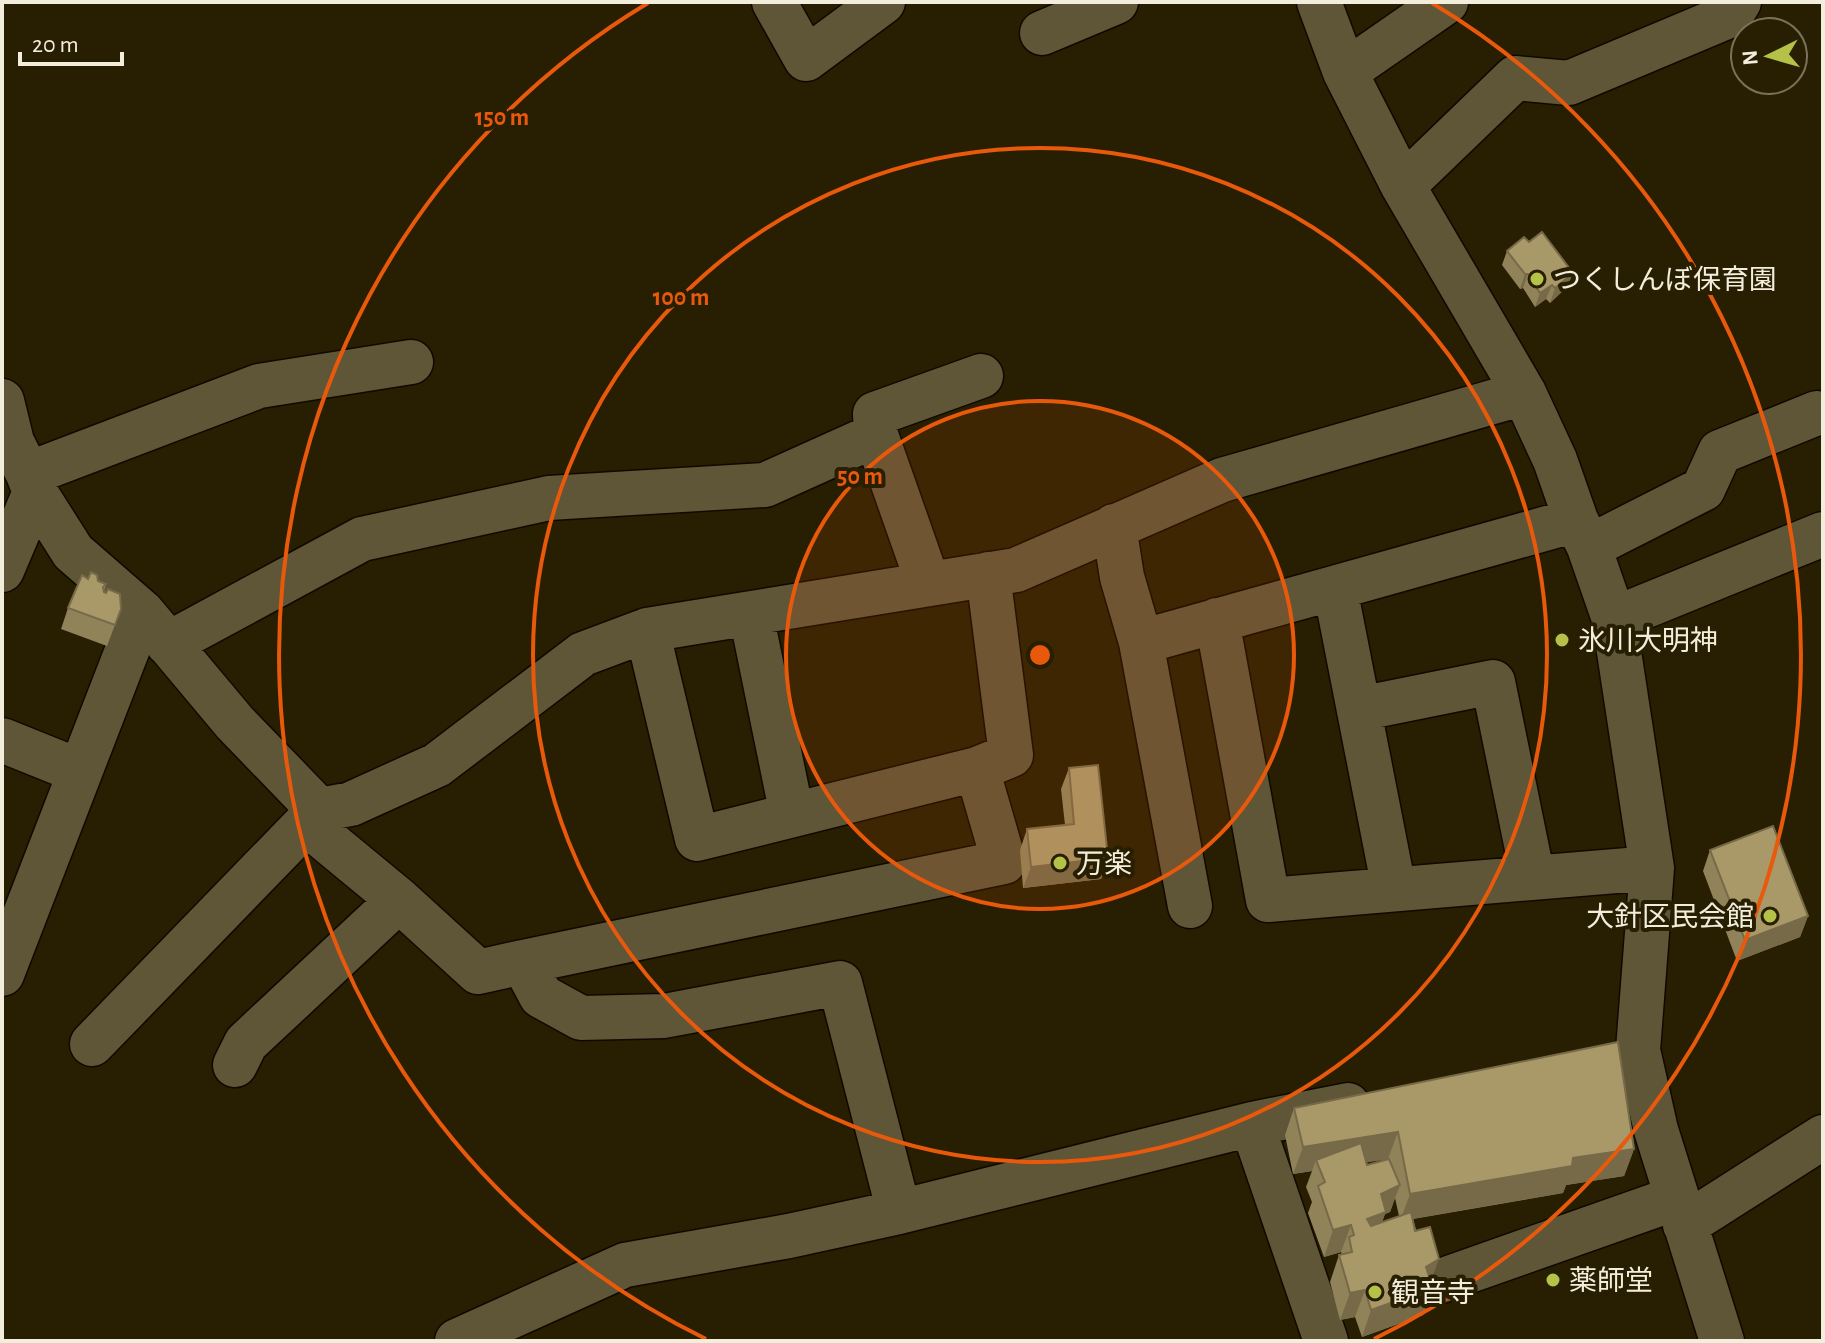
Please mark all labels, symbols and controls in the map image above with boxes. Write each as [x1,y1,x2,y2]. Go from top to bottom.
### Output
scale bar [20,16,122,66]
north arrow [1729,16,1809,96]
text: 20 m [32,33,79,57]
text: N [1738,49,1762,66]
text: 150 m [475,106,529,130]
place label: つくしんぼ保育園 [1553,265,1777,295]
marker: つくしんぼ保育園 [1528,270,1546,288]
text: 100 m [653,286,709,310]
text: 50 m [837,465,883,489]
place label: 氷川大明神 [1578,626,1718,656]
marker: 氷川大明神 [1553,631,1571,649]
centre of rings [1026,641,1054,669]
place label: 万楽 [1076,849,1132,879]
marker: 万楽 [1051,854,1069,872]
place label: 大針区民会館 [1586,902,1754,932]
marker: 大針区民会館 [1761,907,1779,925]
place label: 薬師堂 [1569,1266,1653,1296]
marker: 薬師堂 [1544,1271,1562,1289]
place label: 観音寺 [1391,1278,1475,1308]
marker: 観音寺 [1366,1283,1384,1301]

